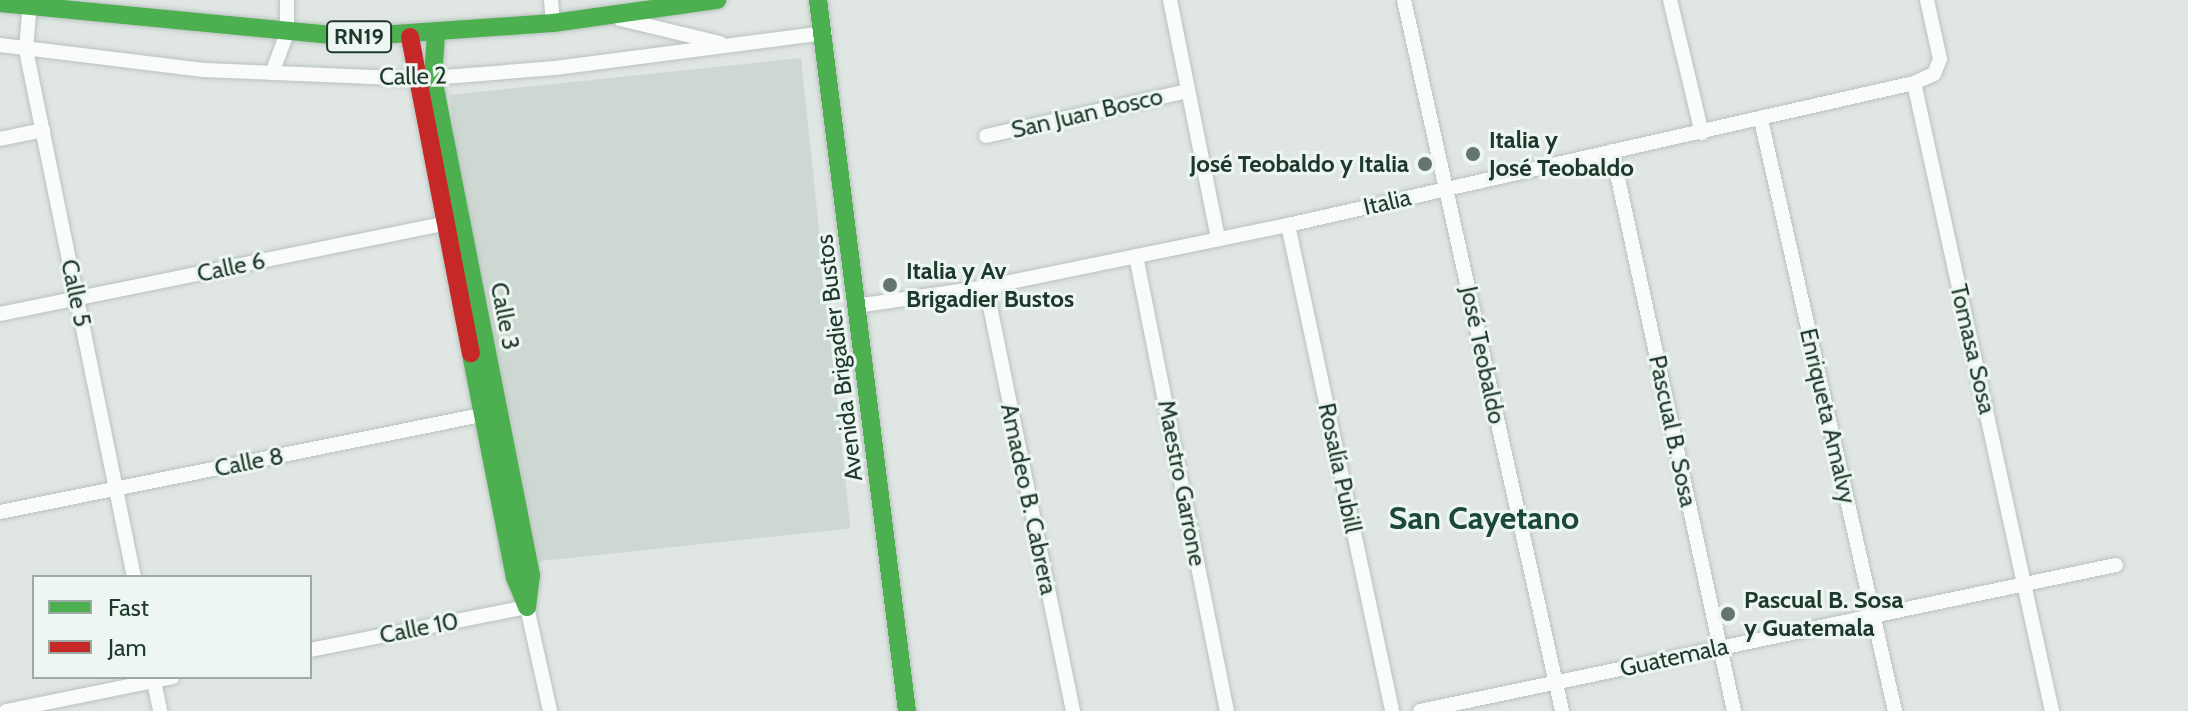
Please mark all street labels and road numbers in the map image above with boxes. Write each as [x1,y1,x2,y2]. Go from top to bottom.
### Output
road number: RN19 [325,19,393,55]
street label: Calle 2 [379,61,447,91]
street label: San Juan Bosco [1008,82,1166,144]
street label: Italia [1360,183,1414,221]
street label: Avenida Brigadier Bustos [810,233,868,483]
street label: Calle 6 [194,246,268,288]
street label: Calle 5 [55,257,97,329]
street label: Calle 3 [484,280,526,352]
street label: Tomasa Sosa [1944,281,2002,417]
street label: José Teobaldo [1454,284,1512,426]
street label: Enriqueta Amalvy [1794,325,1862,507]
street label: Pascual B. Sosa [1643,353,1703,509]
street label: Maestro Garrone [1152,398,1212,568]
street label: Rosalía Pubill [1312,400,1368,536]
street label: Amadeo B. Cabrera [995,401,1063,597]
street label: Calle 8 [212,441,286,483]
street label: Calle 10 [377,606,461,650]
street label: Guatemala [1617,631,1731,683]

